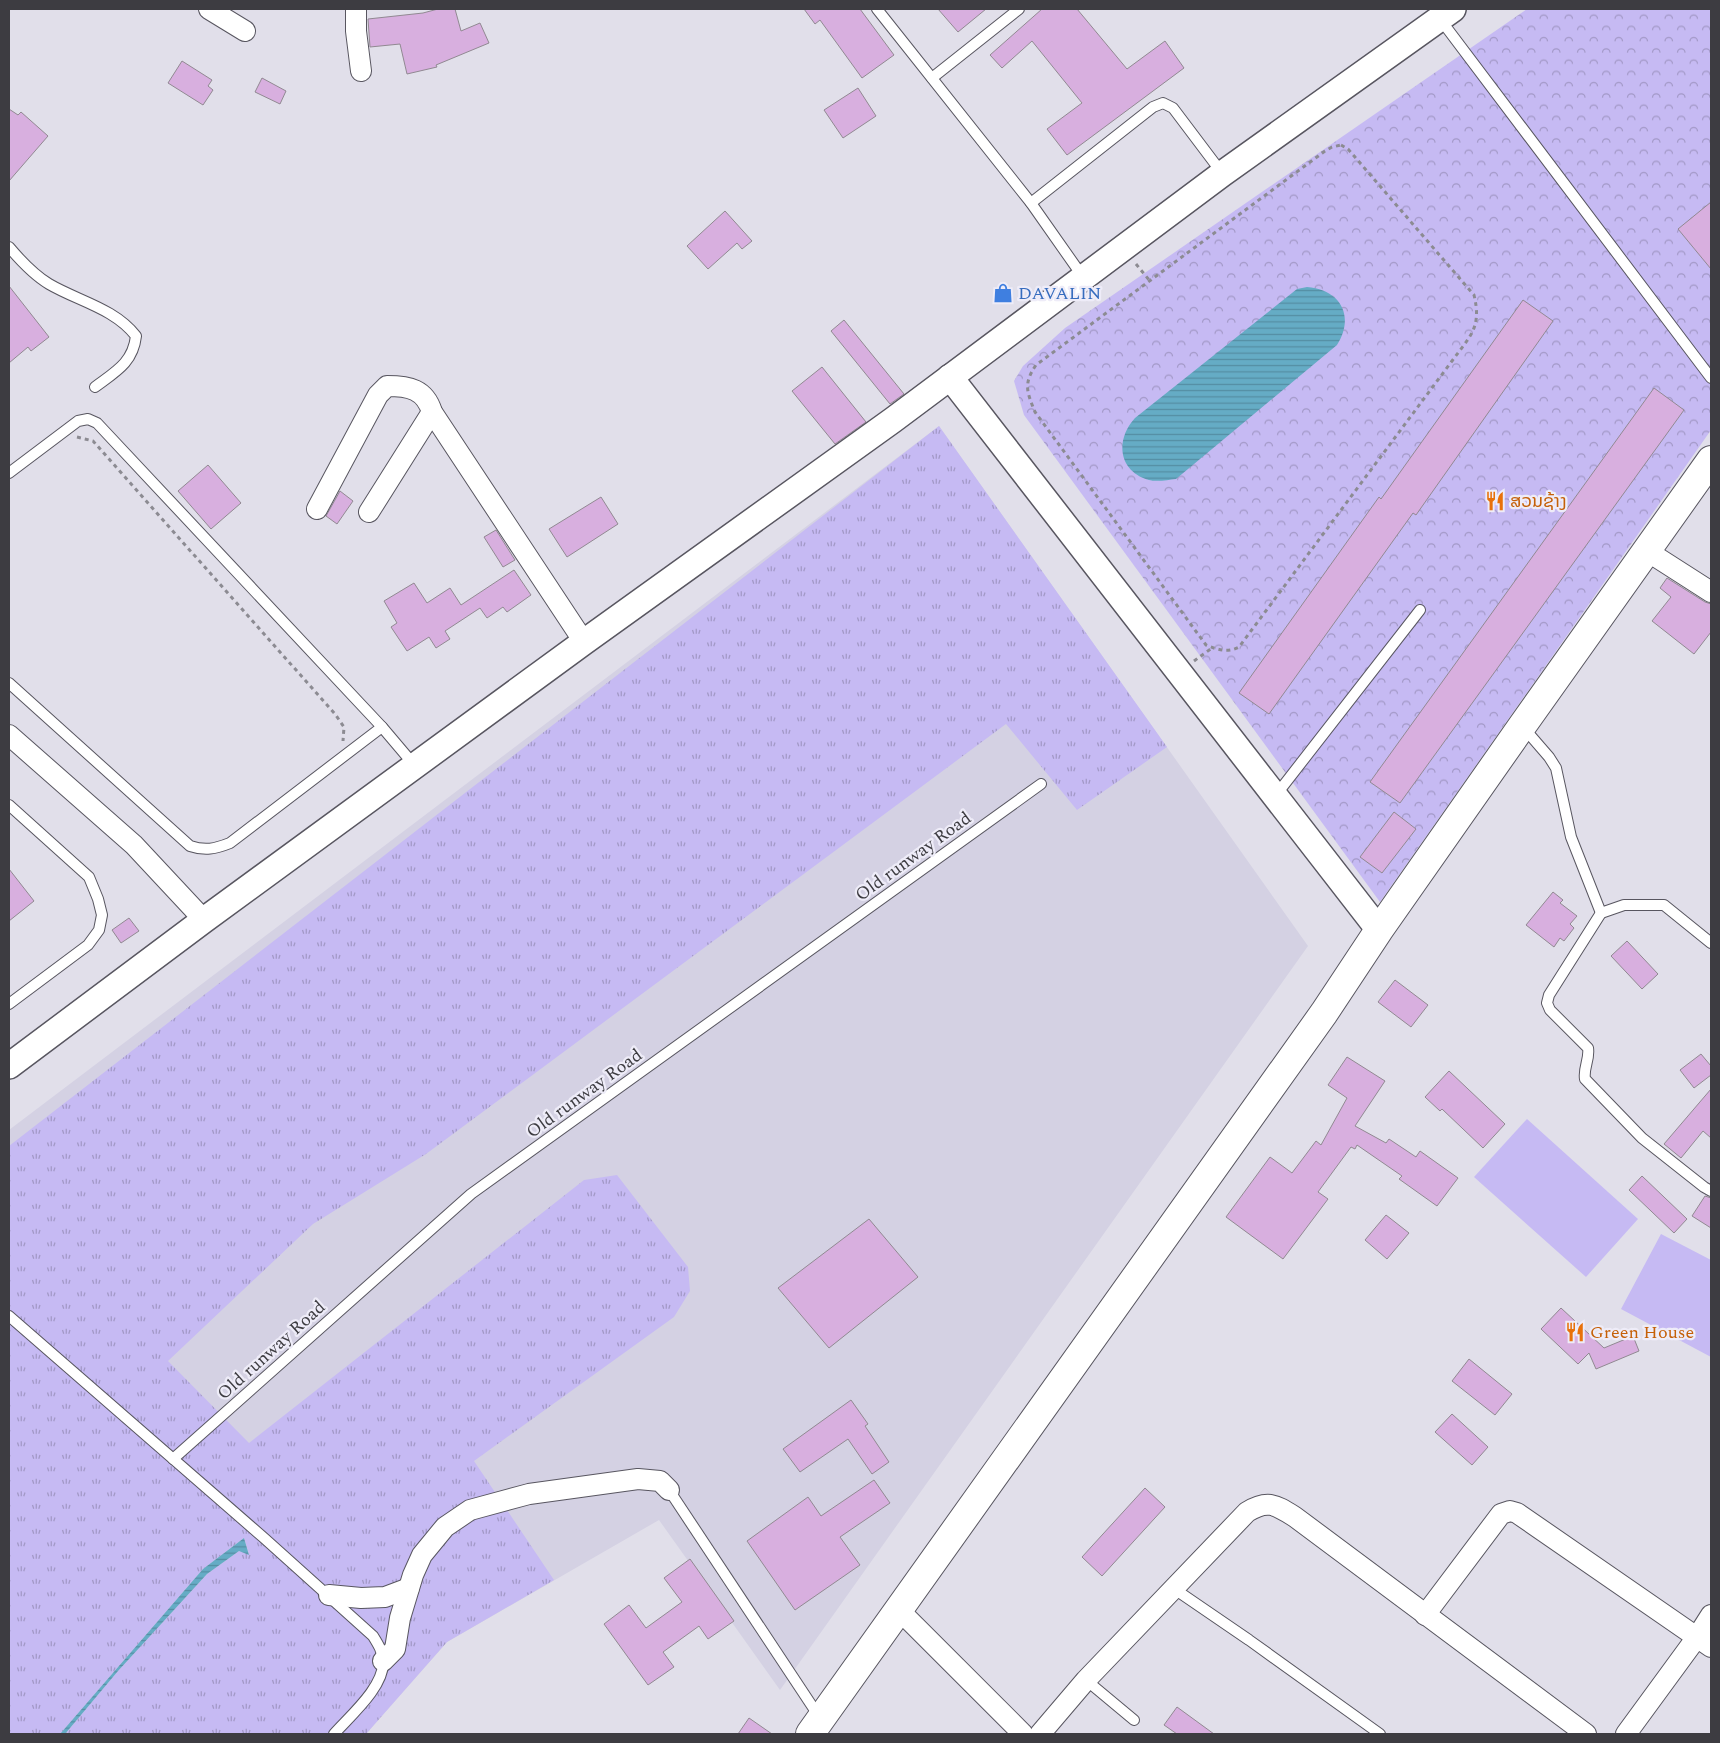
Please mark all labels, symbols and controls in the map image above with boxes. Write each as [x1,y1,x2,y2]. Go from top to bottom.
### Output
place label: DAVALIN [1018,280,1101,307]
shop icon: DAVALIN [992,282,1014,304]
place label: ສວນຊ້າງ [1510,488,1567,515]
restaurant icon: ສວນຊ້າງ [1484,490,1506,512]
street label: Old runway Road [850,805,977,908]
street label: Old runway Road [521,1042,648,1145]
street label: Old runway Road [211,1294,332,1407]
place label: Green House [1590,1319,1694,1346]
restaurant icon: Green House [1564,1321,1586,1343]

